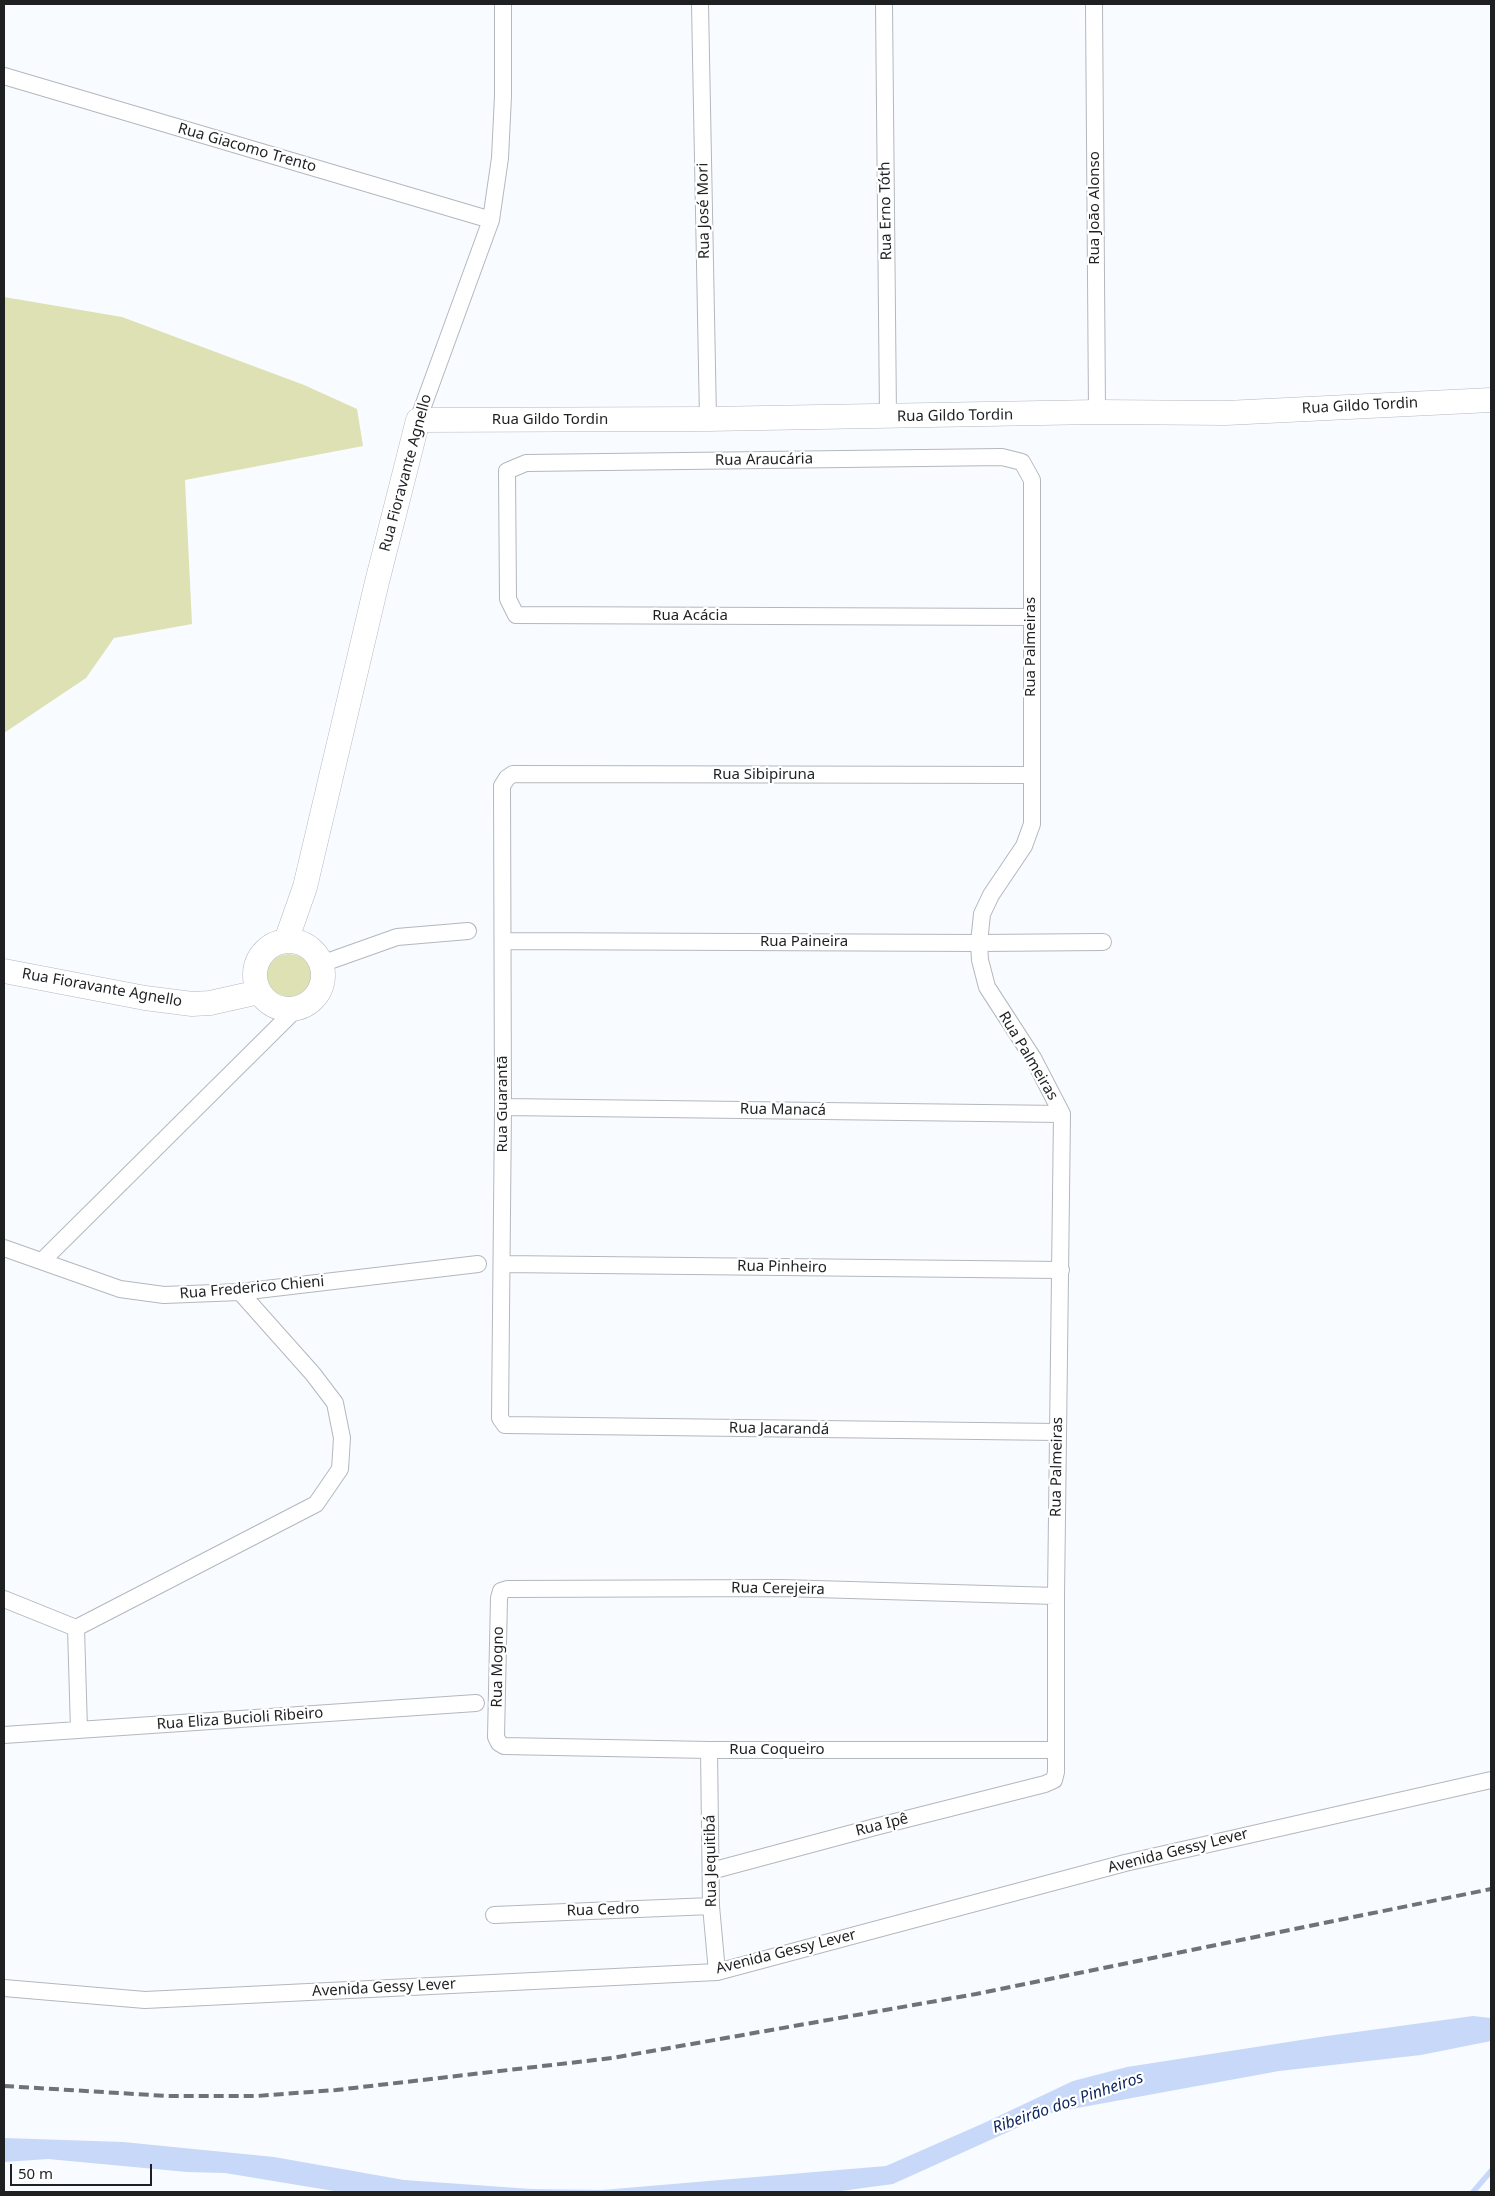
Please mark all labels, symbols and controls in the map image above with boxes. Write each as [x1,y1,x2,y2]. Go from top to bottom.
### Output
street label: Rua Giacomo Trento [176,120,318,176]
street label: Rua João Alonso [1086,151,1104,265]
street label: Rua Erno Tóth [876,161,896,261]
street label: Rua José Mori [694,163,714,259]
street label: Rua Fioravante Agnello [376,392,436,554]
street label: Rua Gildo Tordin [1301,394,1419,418]
street label: Rua Gildo Tordin [897,406,1013,426]
street label: Rua Gildo Tordin [492,411,608,429]
street label: Rua Araucária [715,450,813,470]
street label: Rua Palmeiras [1022,597,1040,697]
street label: Rua Acácia [652,607,728,625]
street label: Rua Sibipiruna [713,766,815,784]
street label: Rua Paineira [760,933,848,951]
street label: Rua Fioravante Agnello [20,965,184,1011]
street label: Rua Palmeiras [995,1008,1061,1104]
street label: Rua Guarantã [494,1056,512,1152]
street label: Rua Manacá [740,1100,826,1120]
street label: Rua Pinheiro [737,1257,827,1277]
street label: Rua Frederico Chieni [179,1273,325,1303]
street label: Rua Palmeiras [1047,1417,1067,1517]
street label: Rua Jacarandá [729,1419,829,1439]
street label: Rua Cerejeira [731,1579,825,1599]
street label: Rua Mogno [488,1626,508,1708]
street label: Rua Eliza Bucioli Ribeiro [156,1704,324,1734]
street label: Rua Coqueiro [729,1741,825,1759]
street label: Rua Ipê [854,1810,910,1840]
street label: Rua Jequitibá [701,1814,721,1908]
street label: Avenida Gessy Lever [1106,1825,1250,1877]
street label: Rua Cedro [566,1900,640,1920]
street label: Avenida Gessy Lever [714,1926,858,1978]
street label: Avenida Gessy Lever [312,1975,456,2001]
water label: Ribeirão dos Pinheiros [990,2068,1146,2138]
scale bar [12,2154,155,2186]
text: 50 m [18,2163,53,2183]

